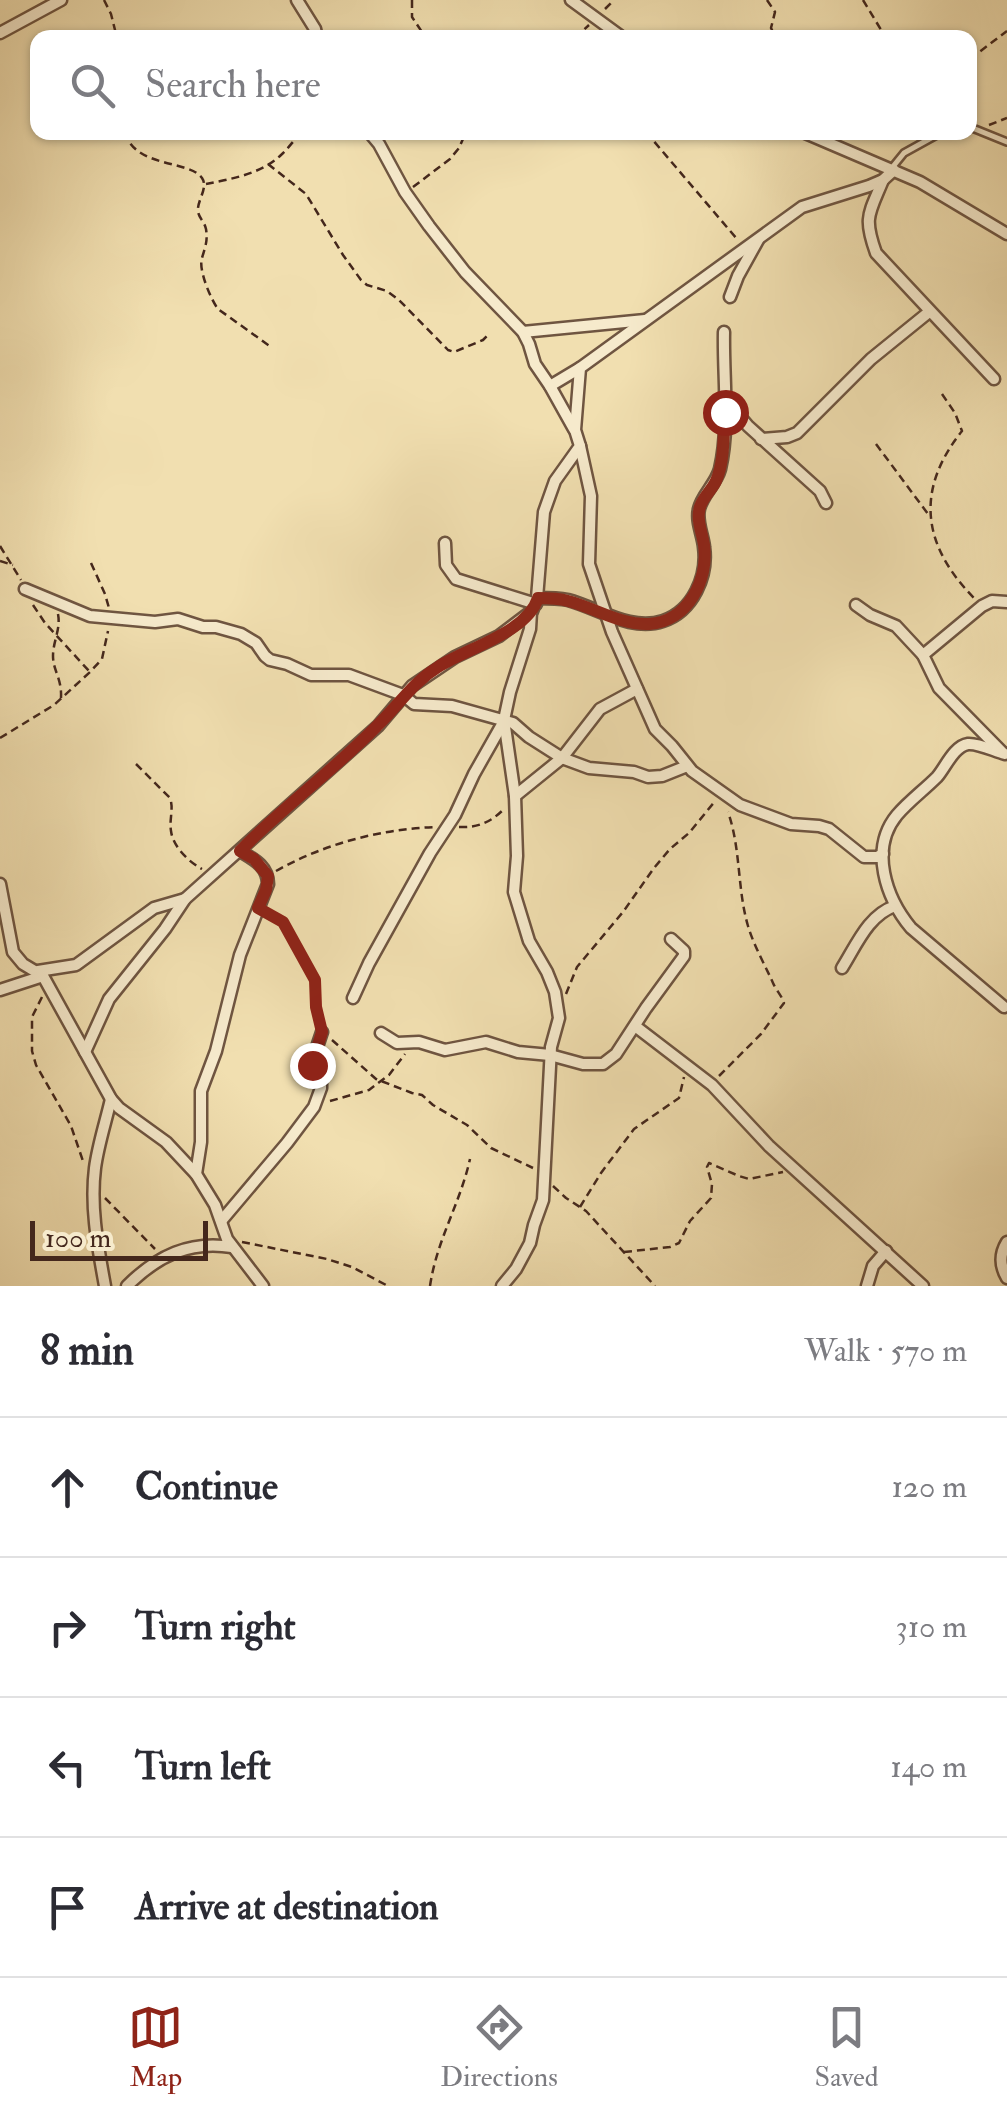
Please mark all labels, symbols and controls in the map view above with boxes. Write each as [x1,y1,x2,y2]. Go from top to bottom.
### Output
search box [30,30,977,140]
icon: search [65,58,120,113]
text: Search here [145,61,321,109]
route start [703,390,749,436]
route end [290,1043,336,1089]
scale bar [30,1216,208,1260]
text: 100 m [45,1221,111,1256]
text: 8 min [40,1325,134,1377]
text: Walk · 570 m [804,1331,967,1371]
icon: ahead [40,1460,95,1515]
text: Continue [135,1463,278,1511]
text: 120 m [891,1467,967,1507]
icon: right [40,1600,95,1655]
text: Turn right [135,1603,296,1651]
text: 310 m [896,1607,967,1647]
icon: left [40,1740,95,1795]
text: Turn left [135,1743,271,1791]
text: 140 m [890,1747,967,1787]
icon: arrive [40,1880,95,1935]
text: Arrive at destination [135,1883,439,1931]
tab: Map [128,2000,183,2095]
tab: Directions [440,2000,558,2095]
tab: Saved [815,2000,879,2095]

